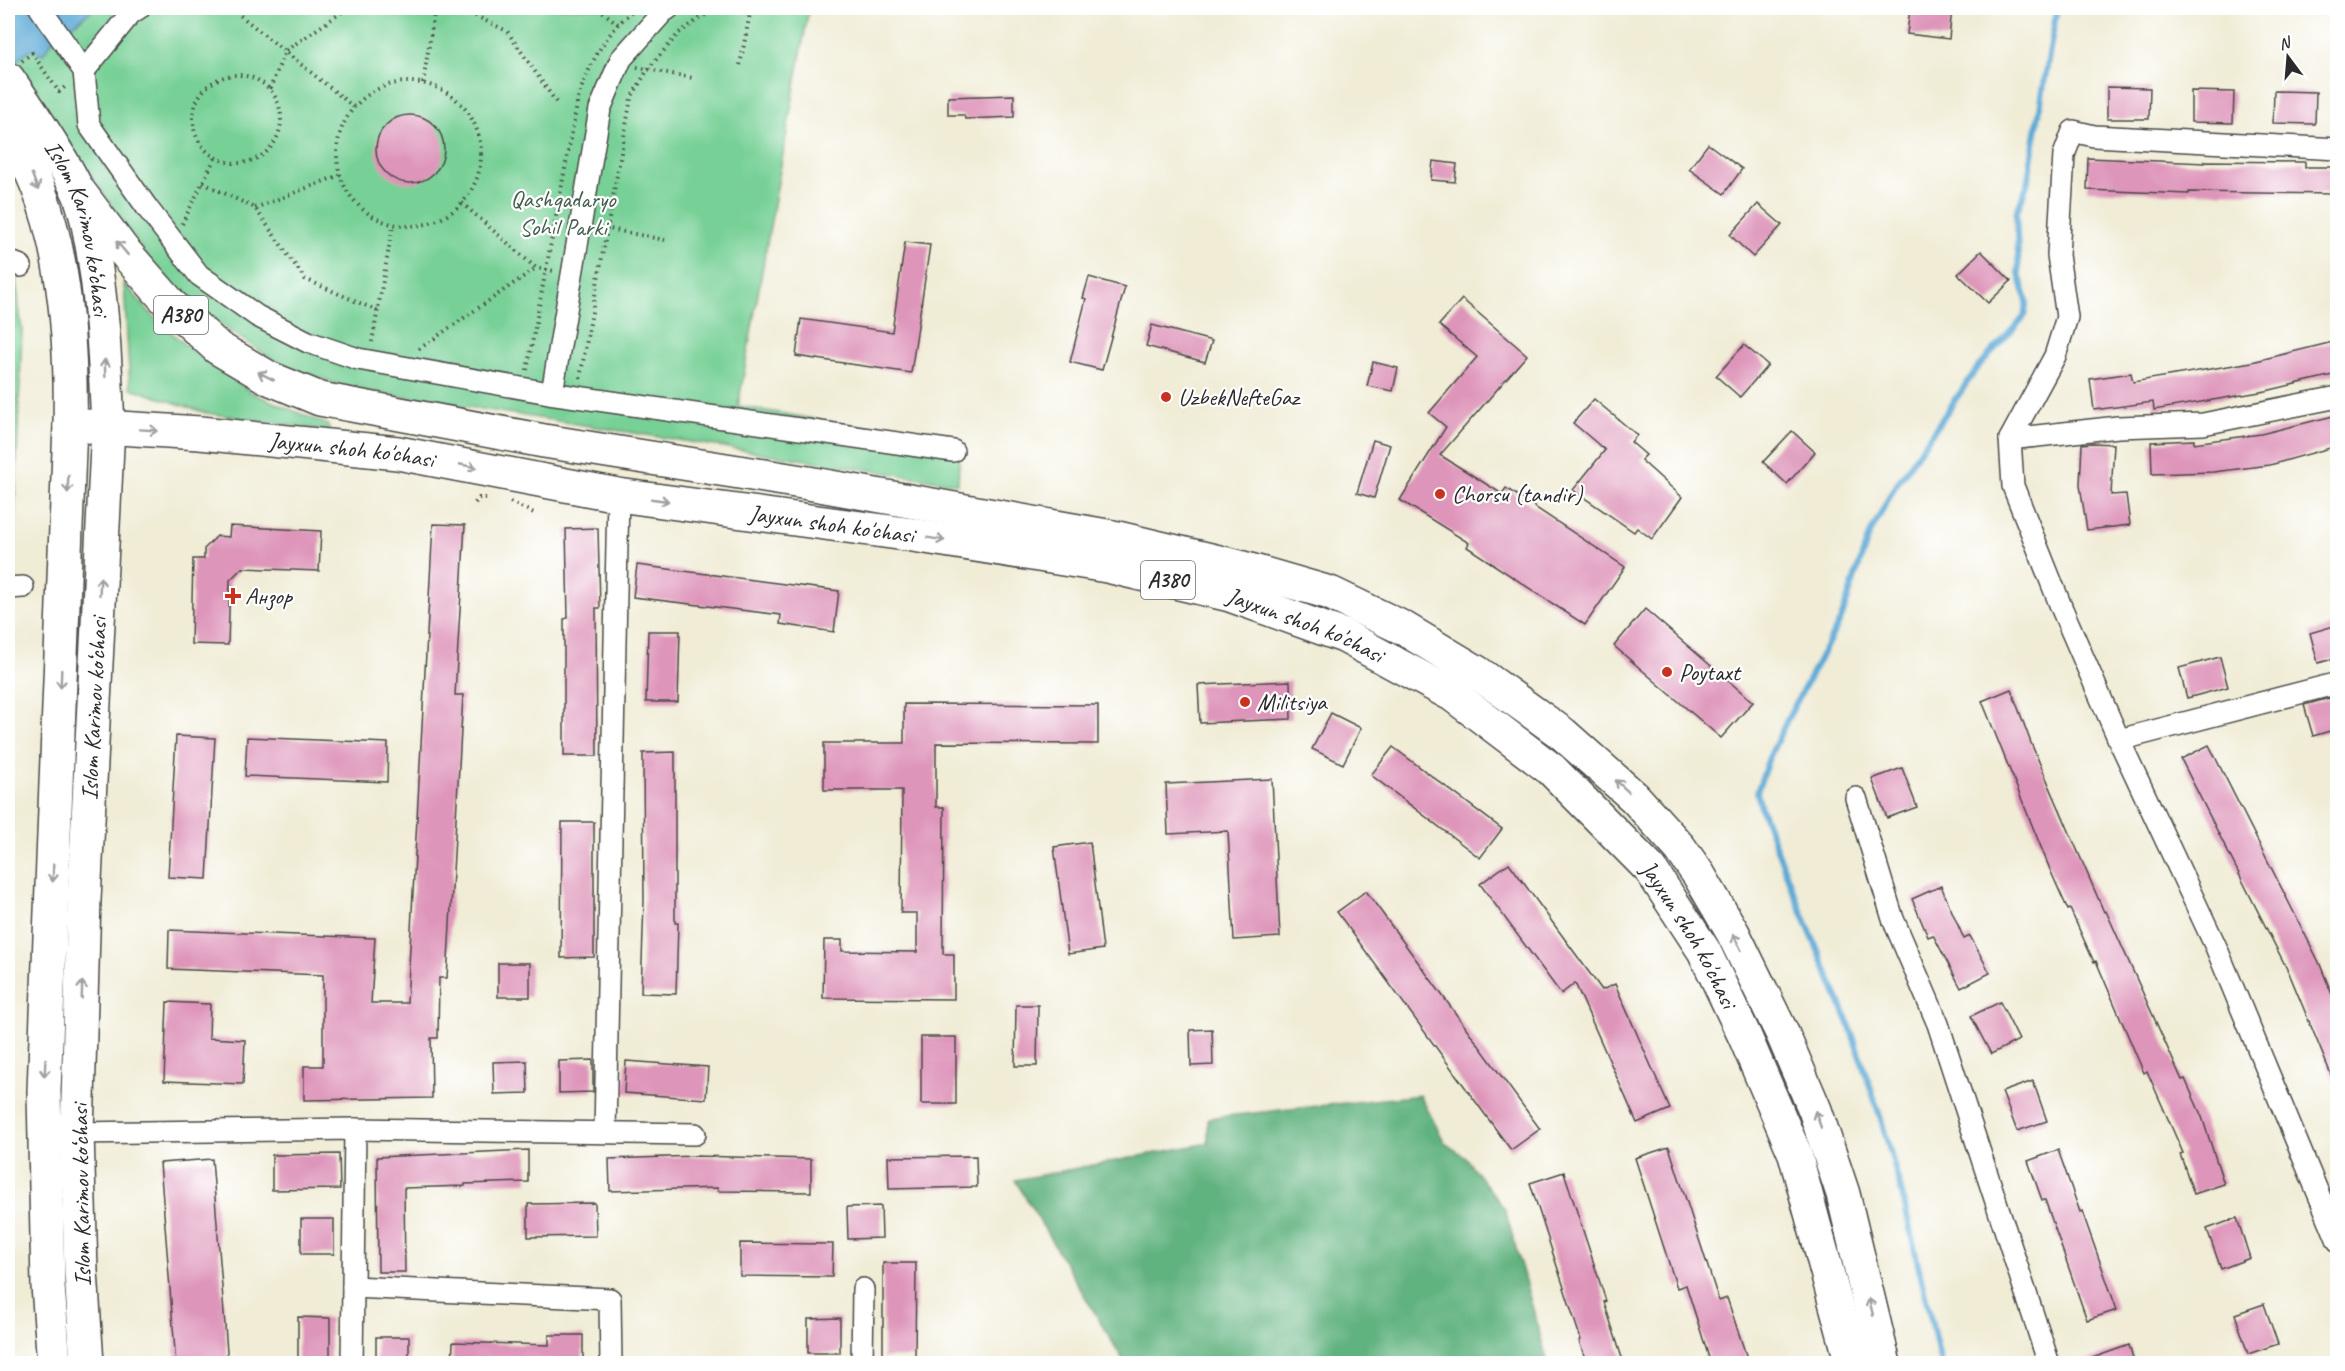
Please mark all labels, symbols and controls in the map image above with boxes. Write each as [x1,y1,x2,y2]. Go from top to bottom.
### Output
north arrow [2258,27,2318,87]
text: N [2277,32,2295,55]
street label: Islom Karimov ko‘chasi [38,135,117,320]
one-way arrow [30,172,41,191]
park label: Qashqadaryo Sohil Parki [511,184,617,242]
one-way arrow [115,240,128,256]
road number: A380 [154,296,208,334]
one-way arrow [100,359,111,379]
one-way arrow [258,370,276,381]
place label: UzbekNefteGaz [1178,382,1301,412]
marker: UzbekNefteGaz [1159,390,1173,404]
one-way arrow [139,424,159,435]
street label: Jayxun shoh ko'chasi [267,425,439,475]
one-way arrow [458,461,477,472]
one-way arrow [62,473,74,493]
place label: Chorsu (tandir) [1452,479,1583,509]
marker: Chorsu (tandir) [1433,487,1447,501]
one-way arrow [650,495,669,506]
street label: Jayxun shoh ko'chasi [746,498,919,550]
one-way arrow [926,533,946,544]
road number: A380 [1141,561,1195,599]
one-way arrow [94,576,105,596]
street label: Jayxun shoh ko'chasi [1222,580,1391,671]
place label: Анзор [245,581,294,611]
marker: Анзор [226,589,240,603]
street label: Islom Karimov ko‘chasi [74,614,113,801]
place label: Poytaxt [1679,657,1742,687]
marker: Poytaxt [1660,665,1674,679]
one-way arrow [55,668,66,688]
place label: Militsiya [1257,687,1328,717]
marker: Militsiya [1238,695,1252,709]
one-way arrow [1614,779,1629,793]
street label: Jayxun shoh ko'chasi [1634,853,1745,1015]
one-way arrow [48,863,59,883]
one-way arrow [1730,933,1742,951]
one-way arrow [76,981,87,1001]
one-way arrow [39,1058,50,1078]
street label: Islom Karimov ko‘chasi [64,1101,98,1287]
one-way arrow [1812,1110,1823,1129]
one-way arrow [1864,1297,1876,1316]

